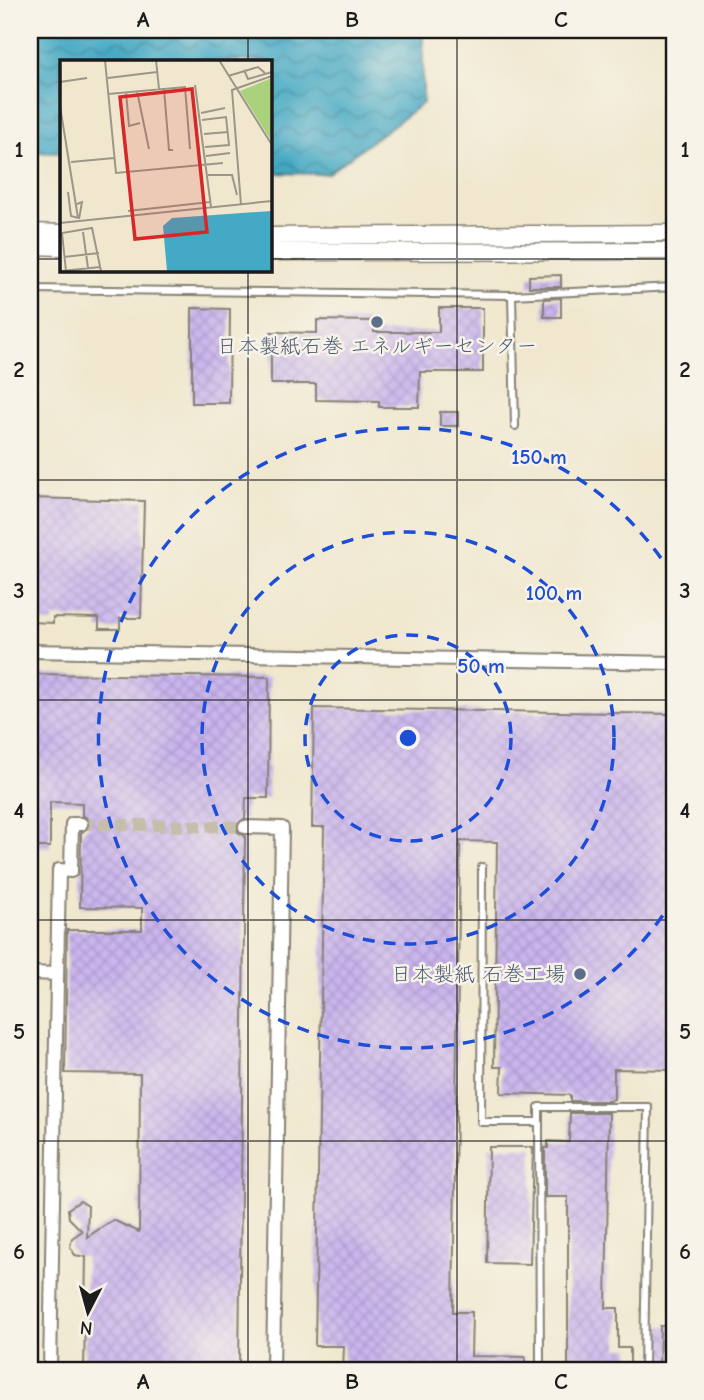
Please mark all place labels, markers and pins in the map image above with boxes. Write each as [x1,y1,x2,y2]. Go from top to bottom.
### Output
marker: 日本製紙石巻 エネルギーセンター [369,314,385,330]
place label: 日本製紙石巻 エネルギーセンター [217,334,537,358]
centre of rings [396,726,420,750]
place label: 日本製紙 石巻工場 [391,962,566,986]
marker: 日本製紙 石巻工場 [572,966,588,982]

